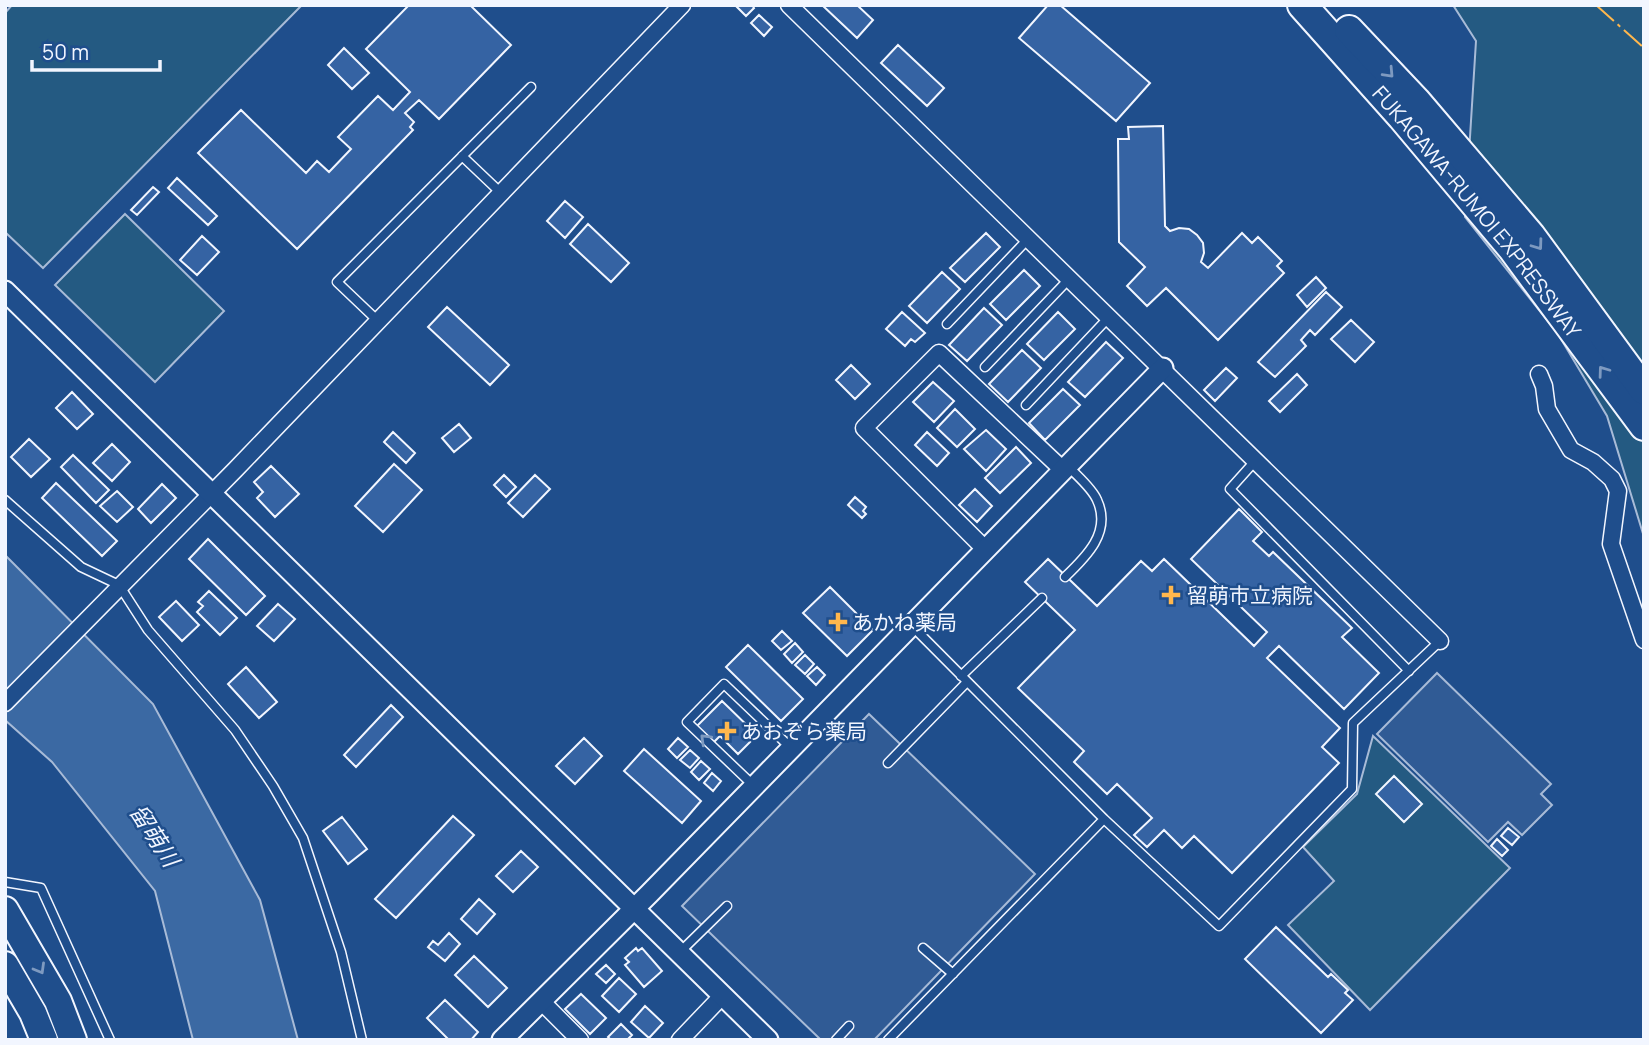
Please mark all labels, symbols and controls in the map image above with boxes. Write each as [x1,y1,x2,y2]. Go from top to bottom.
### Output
scale bar [32,28,159,72]
text: 50 m [42,38,89,66]
one-way arrow [1381,64,1393,77]
street label: FUKAGAWA-RUMOI EXPRESSWAY [1366,80,1588,344]
one-way arrow [1529,237,1542,250]
one-way arrow [1599,366,1611,379]
place label: 留萌市立病院 [1187,581,1313,609]
marker: 留萌市立病院 [1161,585,1181,605]
place label: あかね薬局 [852,608,957,636]
marker: あかね薬局 [830,614,846,630]
place label: あおぞら薬局 [741,717,867,745]
marker: あおぞら薬局 [719,723,735,739]
one-way arrow [700,735,713,748]
water label: 留萌川 [123,797,189,875]
one-way arrow [31,962,44,975]

